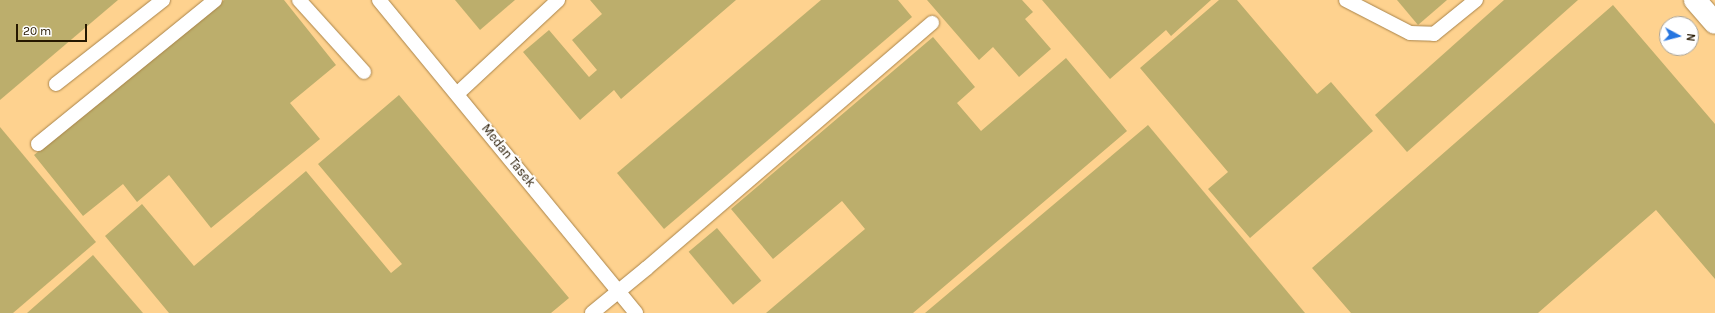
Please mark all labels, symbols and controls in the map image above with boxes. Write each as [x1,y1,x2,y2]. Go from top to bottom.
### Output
scale bar [18,16,89,42]
north arrow [1659,16,1699,56]
text: 20 m [23,24,51,38]
text: N [1683,33,1697,42]
street label: Medan Tasek [478,121,538,191]

